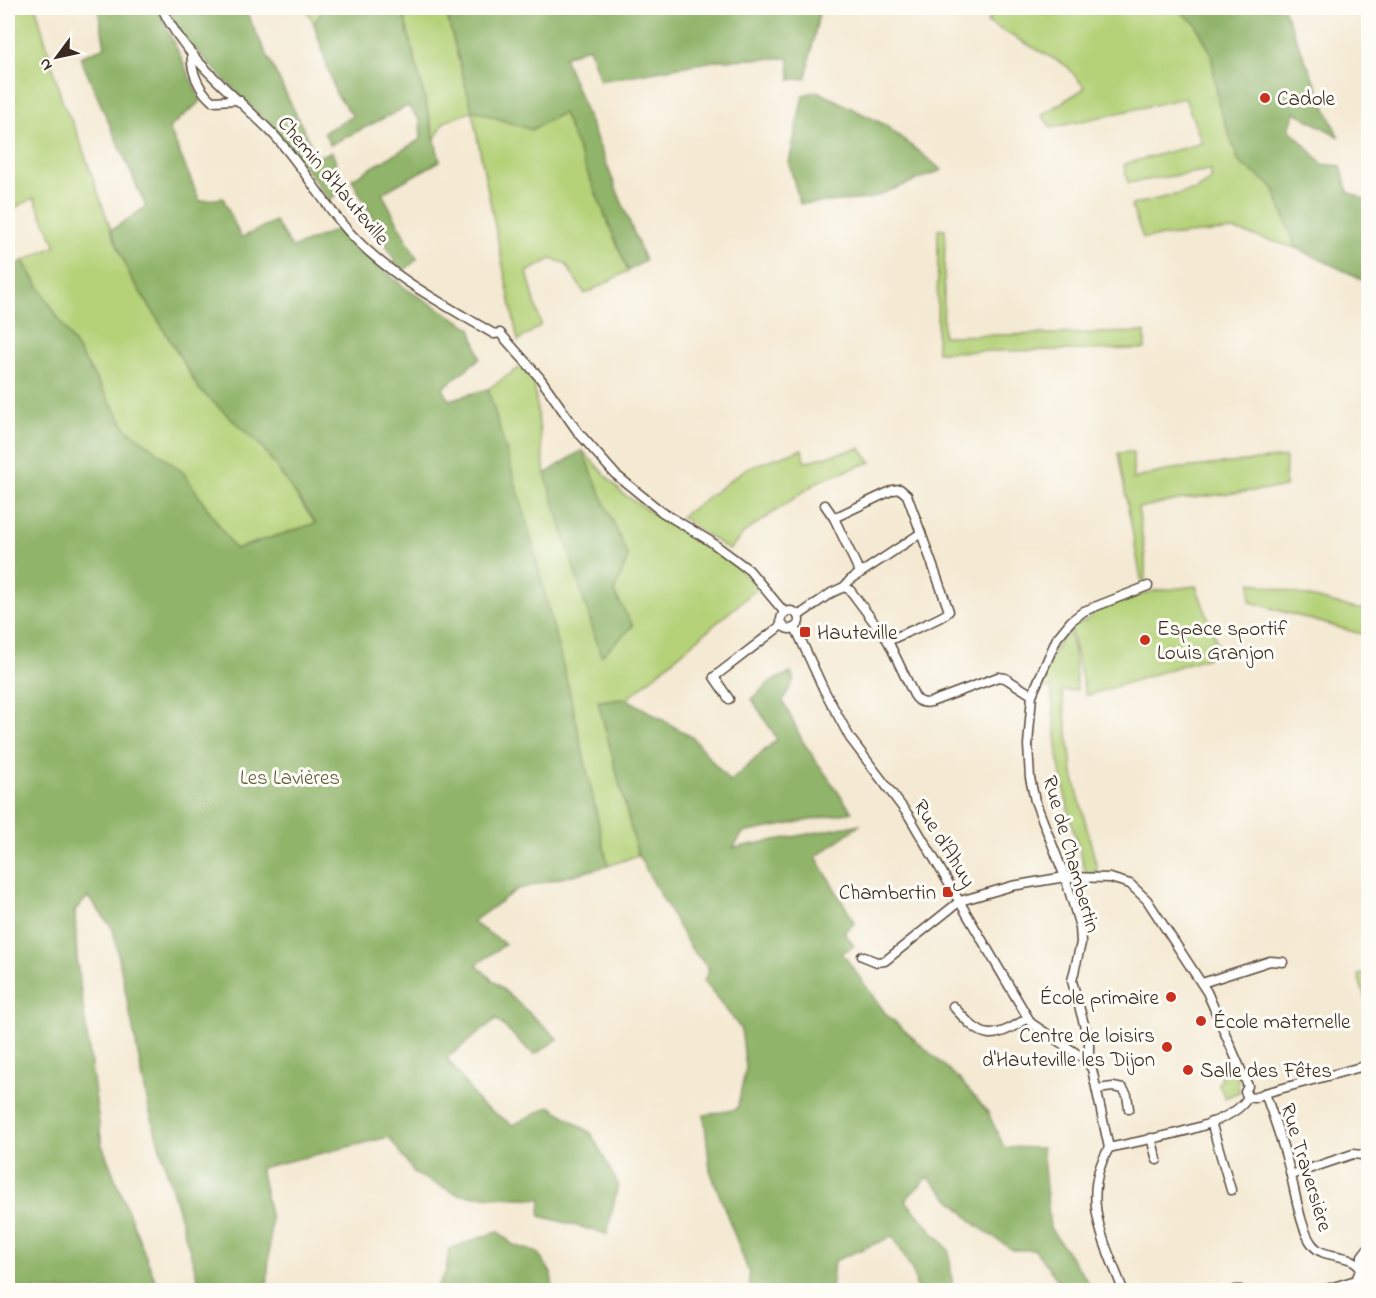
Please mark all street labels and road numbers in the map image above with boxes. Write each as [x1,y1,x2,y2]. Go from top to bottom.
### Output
street label: Chemin d'Hauteville [269,110,396,253]
street label: Rue de Chambertin [1033,773,1107,937]
street label: Rue d'Ahuy [903,794,982,895]
street label: Rue Traversière [1271,1100,1339,1236]

